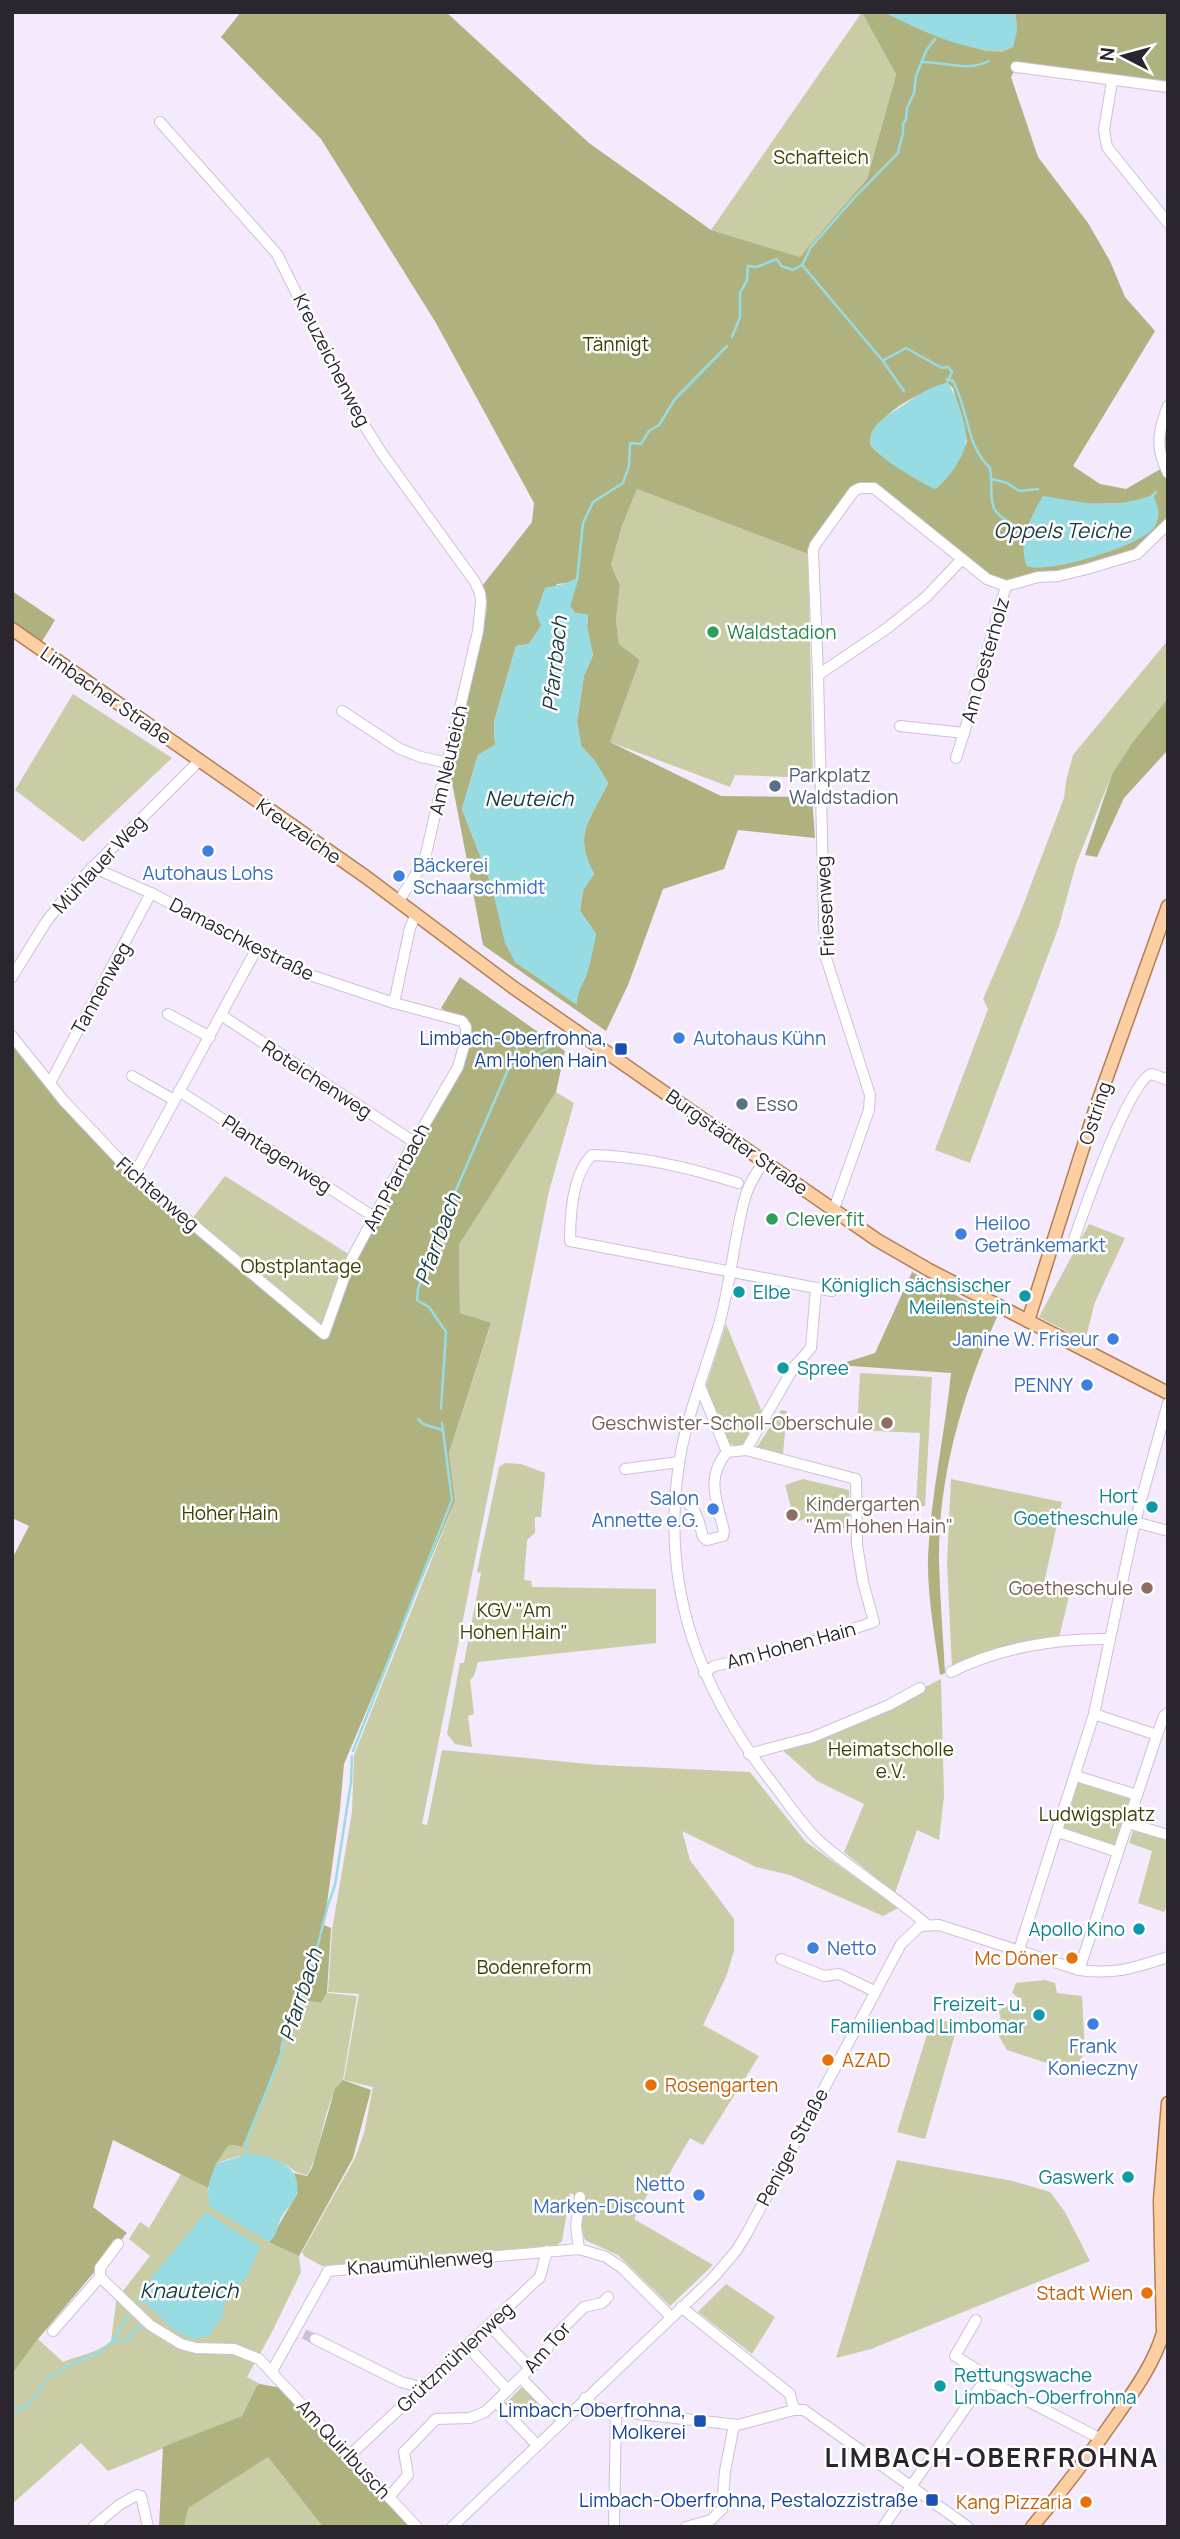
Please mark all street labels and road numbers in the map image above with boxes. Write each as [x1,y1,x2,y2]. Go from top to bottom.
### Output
street label: Kreuzeichenweg [287,289,377,431]
street label: Am Oesterholz [955,594,1015,726]
street label: Limbacher Straße [35,640,177,750]
street label: Am Neuteich [423,703,473,817]
street label: Kreuzeiche [251,792,347,870]
street label: Mühlauer Weg [47,809,151,919]
street label: Friesenweg [809,855,841,957]
street label: Damaschkestraße [165,891,319,987]
street label: Tannenweg [65,937,137,1039]
street label: Roteichenweg [257,1034,377,1124]
street label: Ostring [1073,1078,1117,1148]
street label: Burgstädter Straße [661,1083,813,1201]
street label: Plantagenweg [217,1109,337,1199]
street label: Am Pfarrbach [357,1119,435,1235]
street label: Fichtenweg [111,1151,205,1237]
street label: Am Hohen Hain [724,1615,858,1675]
street label: Peniger Straße [750,2084,834,2210]
street label: Knaumühlenweg [346,2243,494,2281]
street label: Grützmühlenweg [391,2296,519,2418]
street label: Am Tor [518,2316,577,2378]
street label: Am Quirlbusch [291,2394,397,2504]

